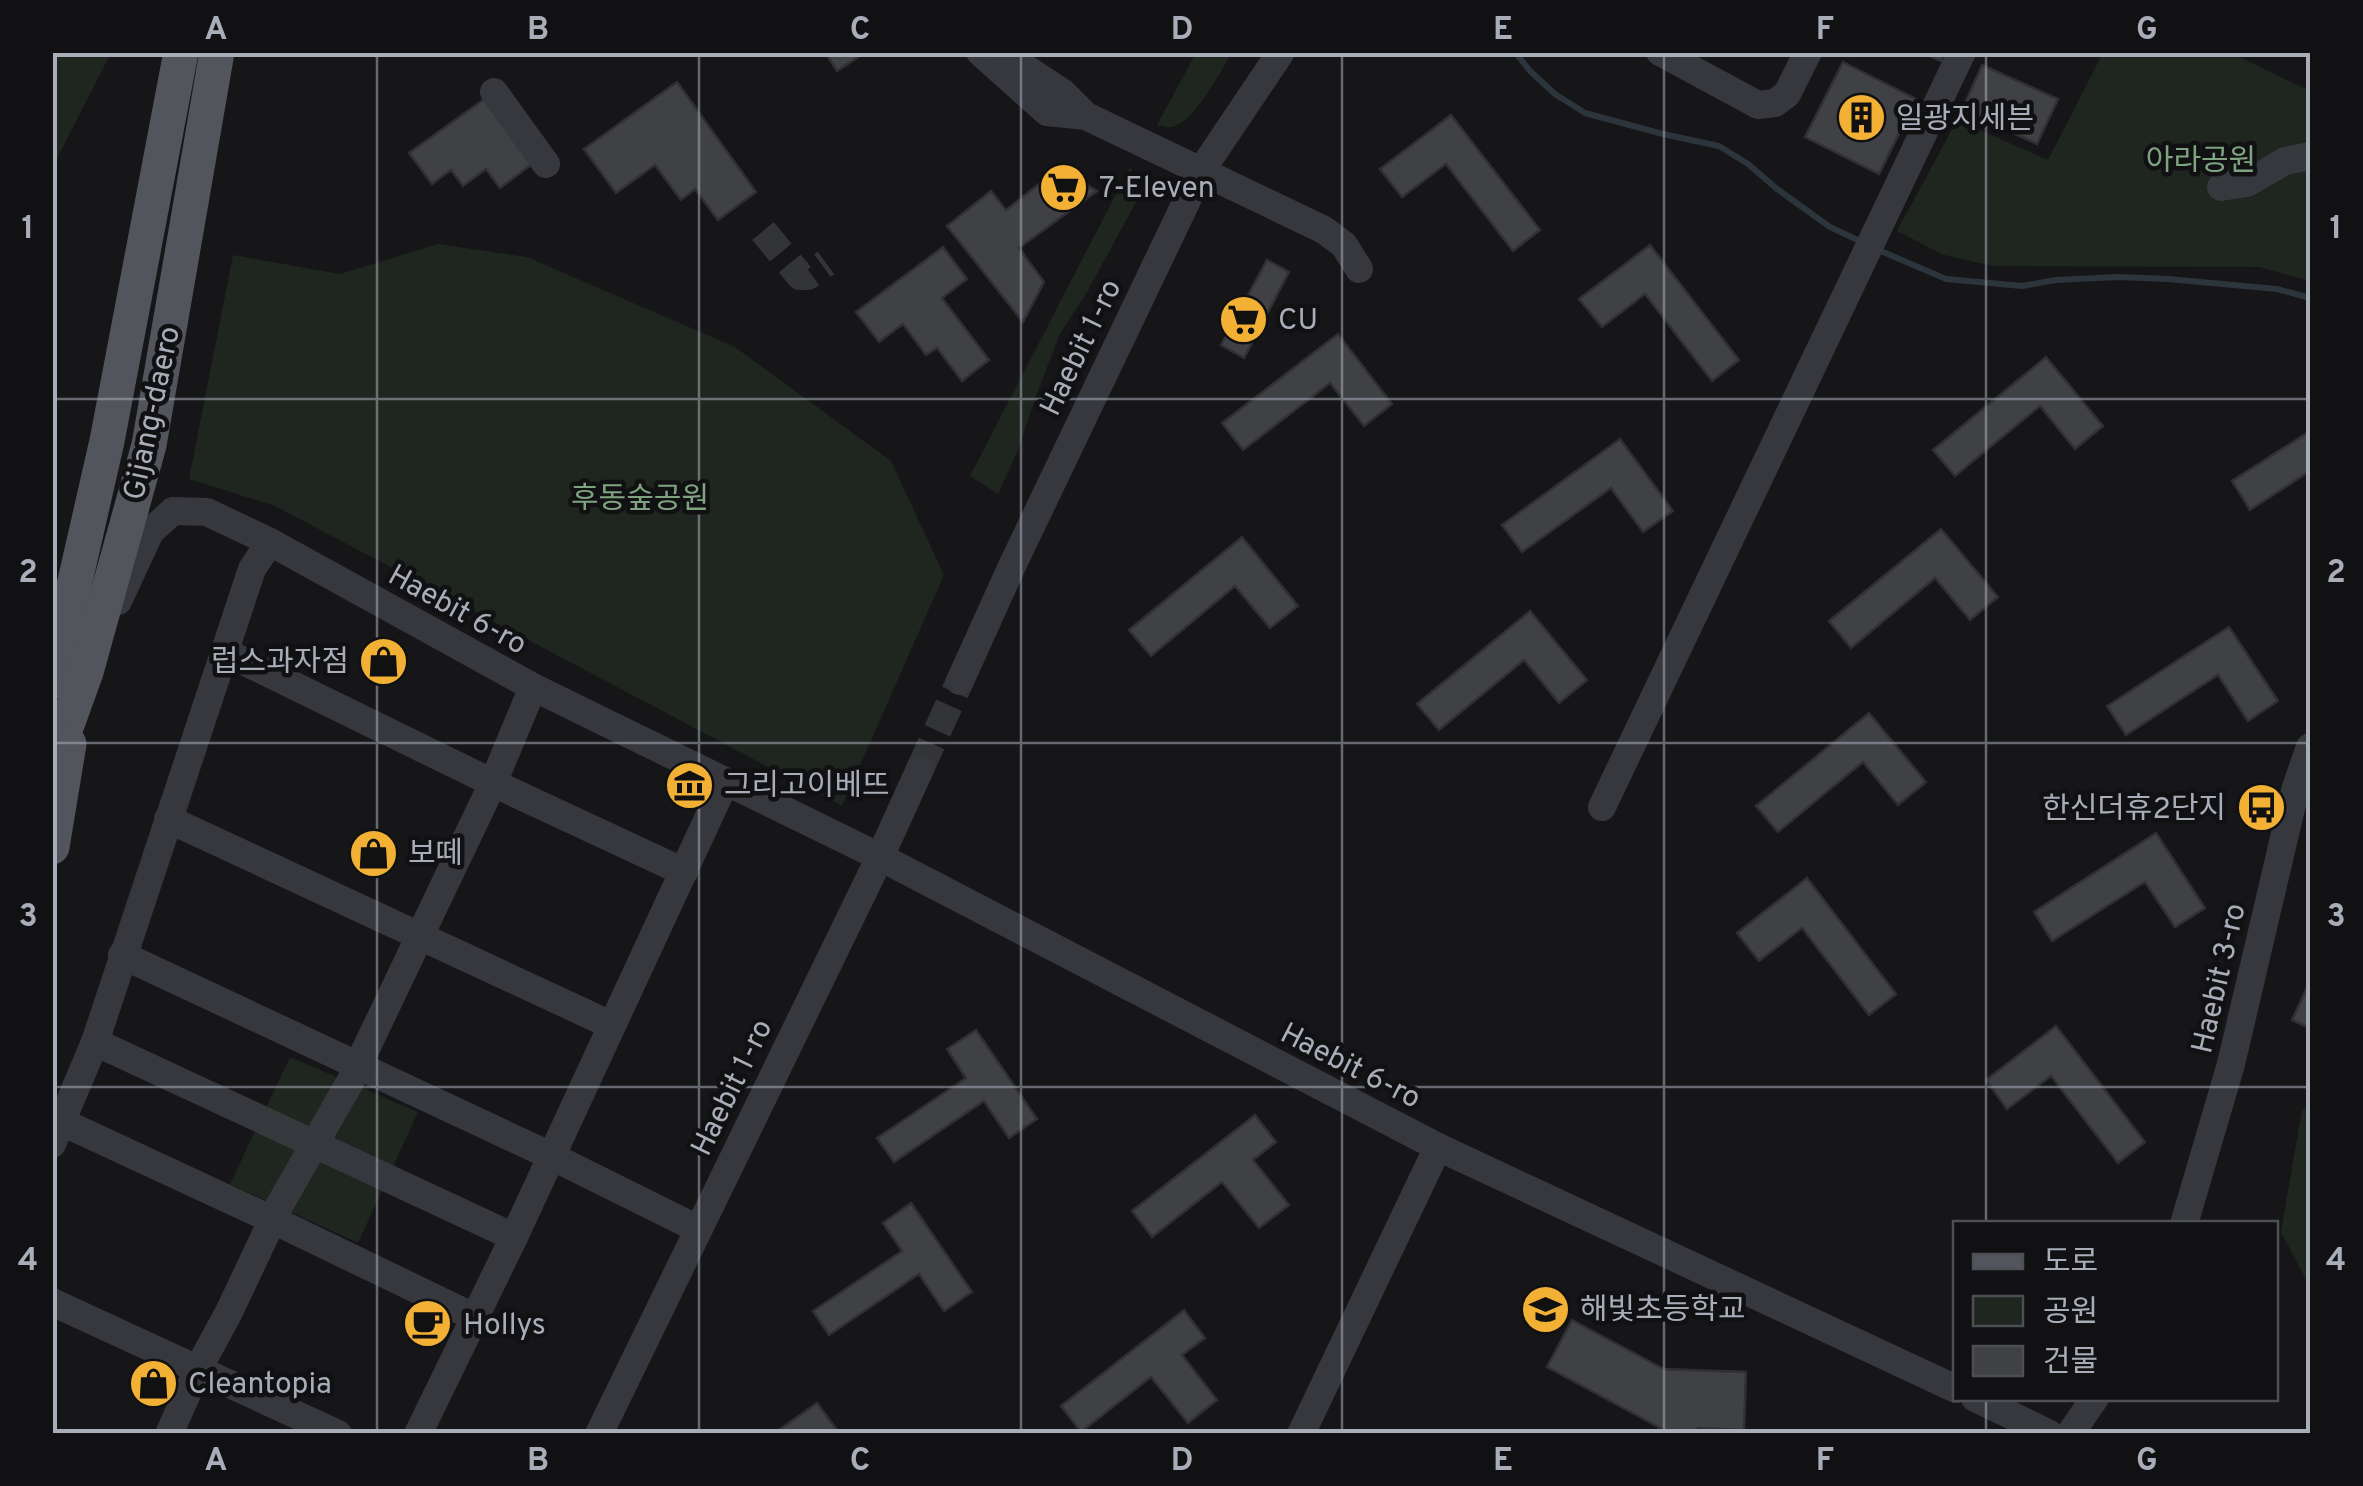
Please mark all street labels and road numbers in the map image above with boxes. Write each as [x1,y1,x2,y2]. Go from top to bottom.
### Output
street label: Haebit 1-ro [1033,274,1131,422]
street label: Gijang-daero [117,323,190,504]
street label: Haebit 6-ro [381,558,533,664]
street label: Haebit 3-ro [2185,900,2256,1057]
street label: Haebit 1-ro [684,1014,782,1162]
street label: Haebit 6-ro [1273,1016,1426,1118]

